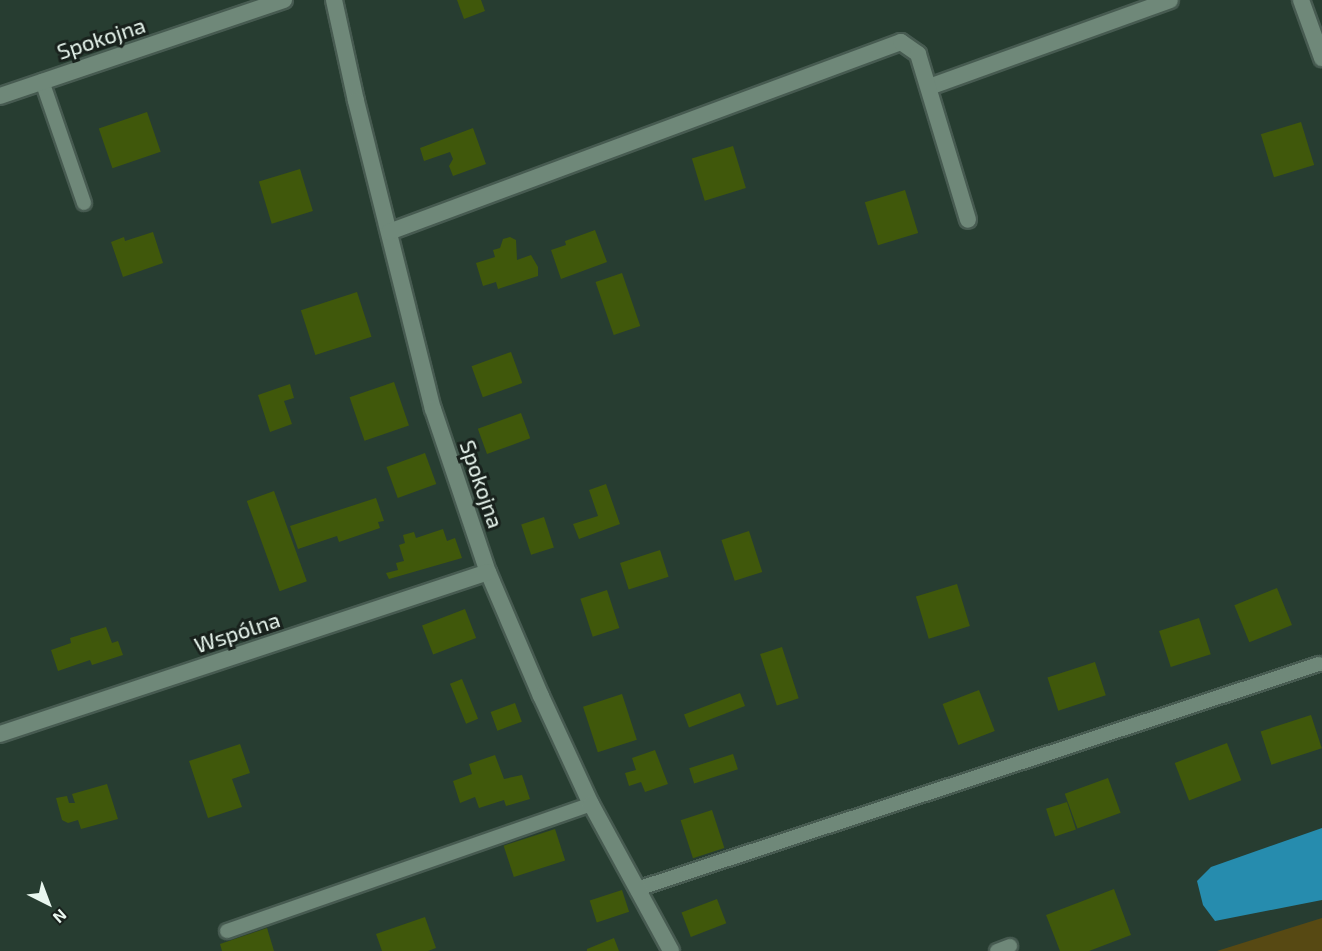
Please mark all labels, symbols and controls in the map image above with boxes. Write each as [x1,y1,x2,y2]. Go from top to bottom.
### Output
street label: Spokojna [53,11,149,65]
street label: Spokojna [455,437,509,531]
street label: Wspólna [191,606,283,658]
north arrow [18,873,78,933]
text: N [50,906,71,928]

